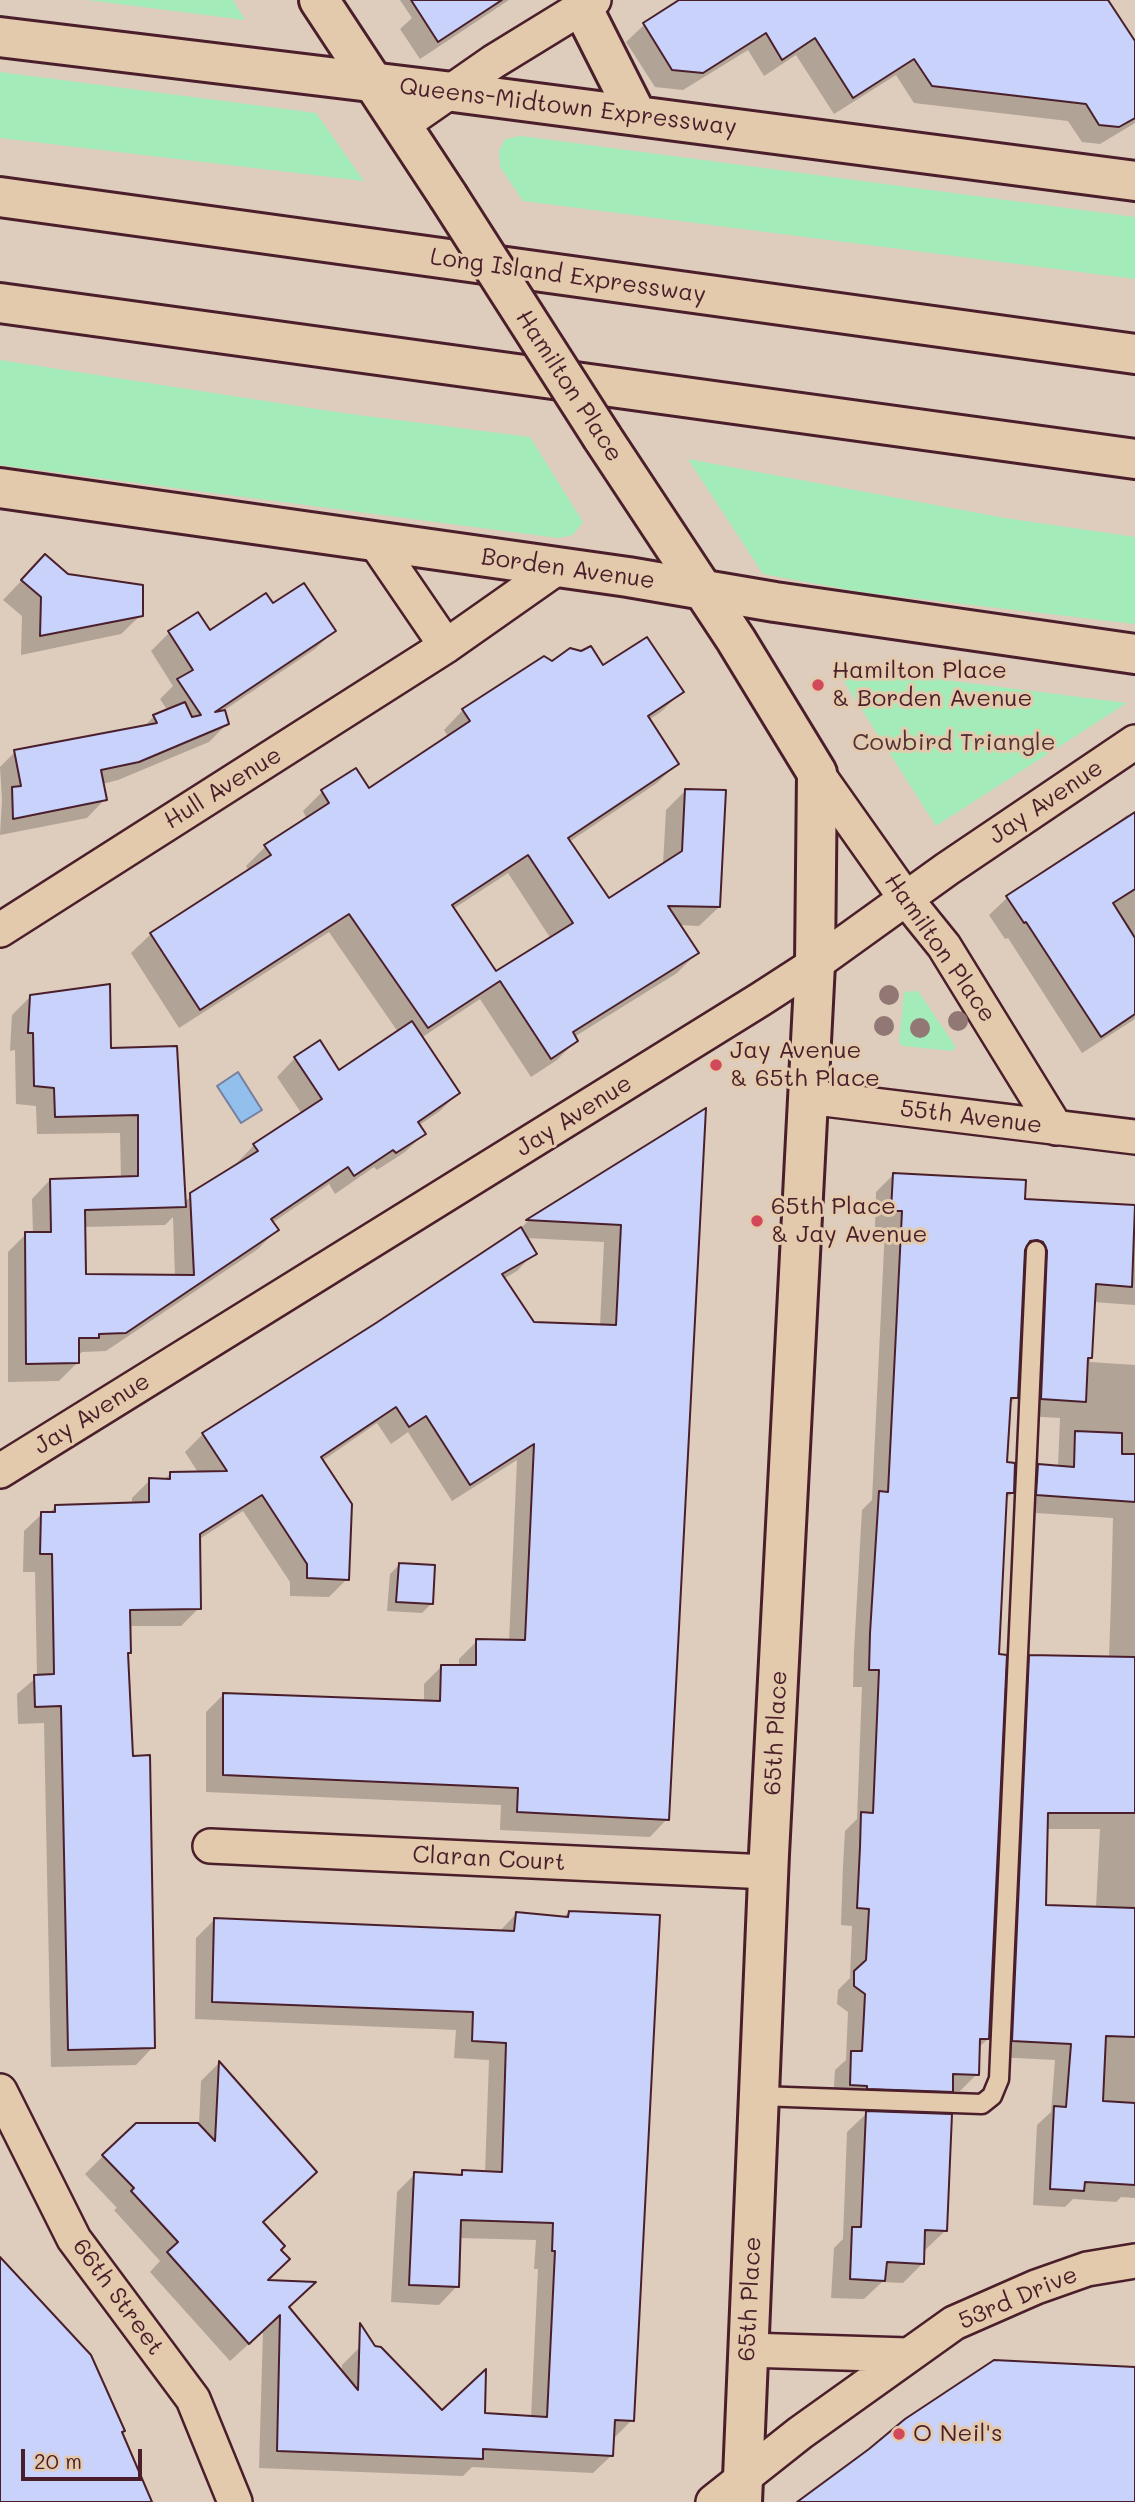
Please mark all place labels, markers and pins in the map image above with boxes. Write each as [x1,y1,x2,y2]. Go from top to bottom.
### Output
place label: Hamilton Place & Borden Avenue [832,657,1032,713]
marker: Hamilton Place & Borden Avenue [810,677,826,693]
place label: Jay Avenue & 65th Place [730,1037,880,1093]
marker: Jay Avenue & 65th Place [708,1057,724,1073]
place label: 65th Place & Jay Avenue [771,1193,927,1249]
marker: 65th Place & Jay Avenue [749,1213,765,1229]
place label: O Neil's [913,2420,1003,2448]
marker: O Neil's [891,2426,907,2442]

